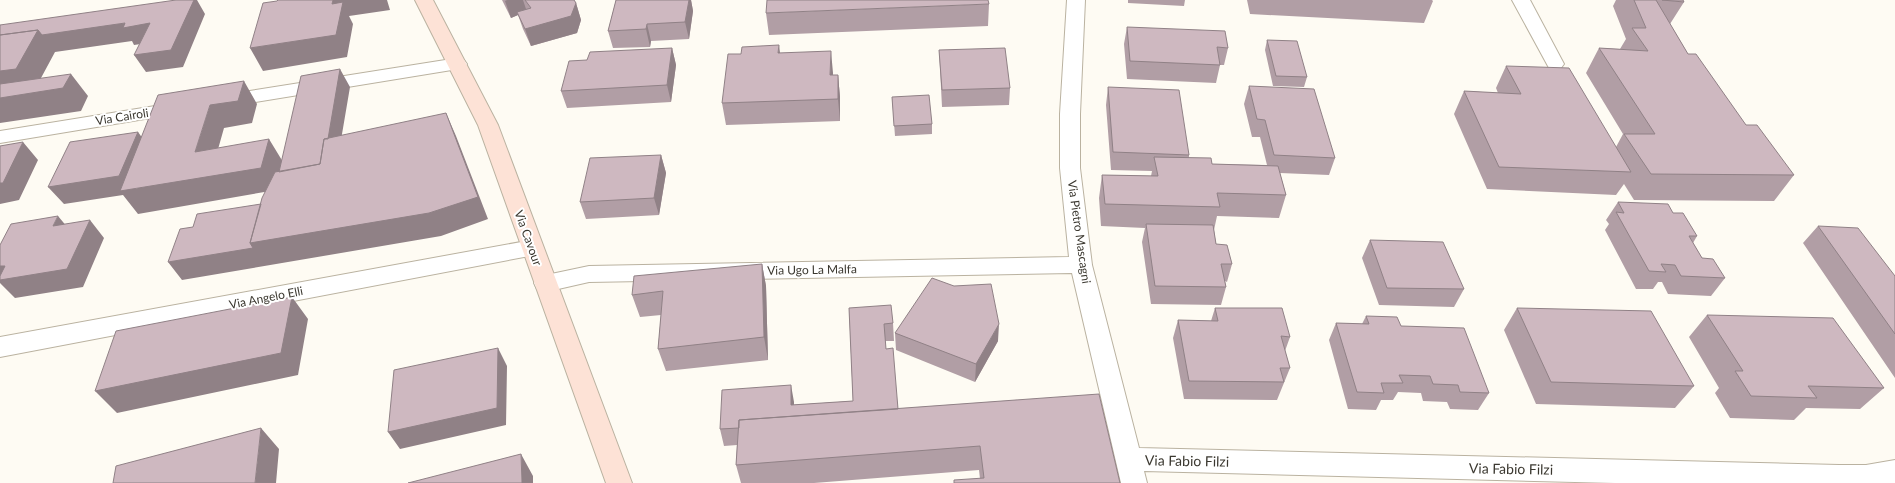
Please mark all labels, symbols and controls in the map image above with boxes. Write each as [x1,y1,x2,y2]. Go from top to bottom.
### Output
street label: Via Cairoli [94,105,150,128]
street label: Via Pietro Mascagni [1065,179,1094,285]
street label: Via Cavour [512,208,546,268]
street label: Via Ugo La Malfa [767,261,857,278]
street label: Via Angelo Elli [228,283,304,312]
street label: Via Fabio Filzi [1145,451,1229,470]
street label: Via Fabio Filzi [1469,459,1553,478]

